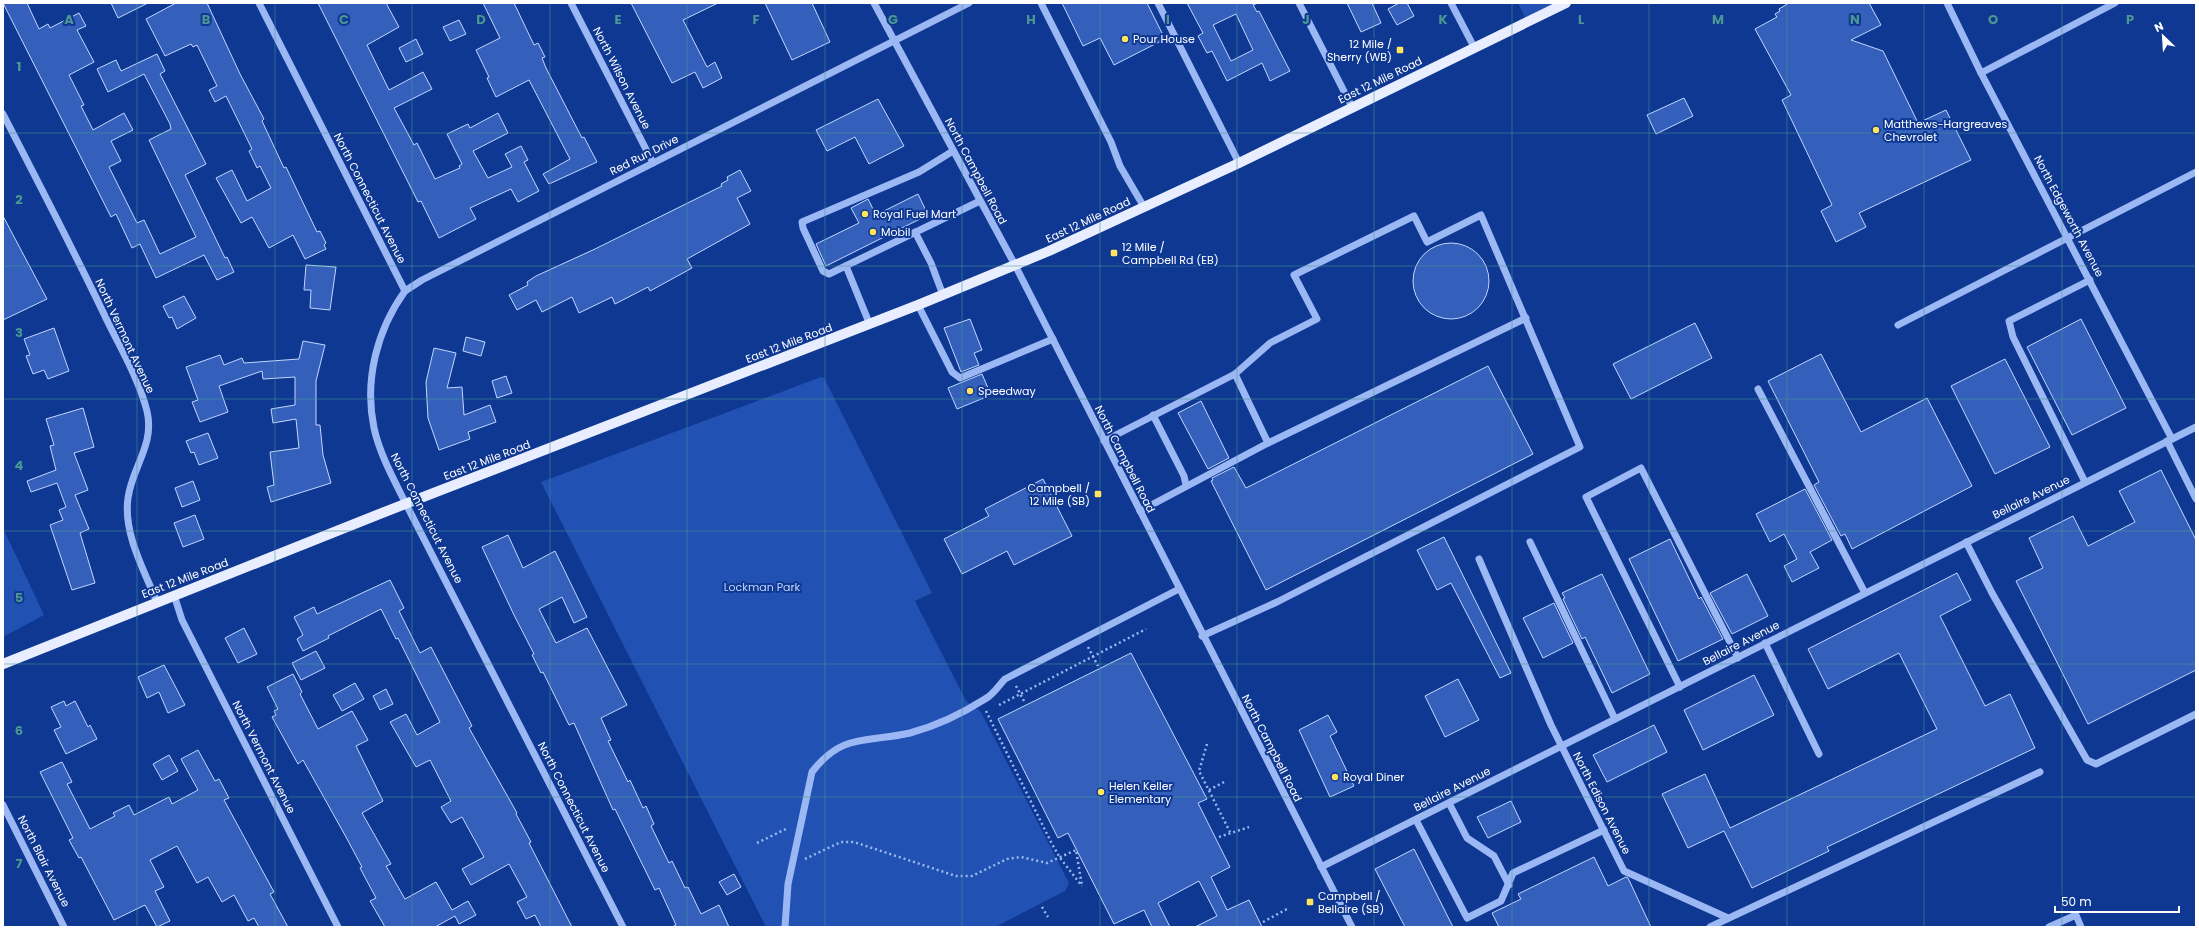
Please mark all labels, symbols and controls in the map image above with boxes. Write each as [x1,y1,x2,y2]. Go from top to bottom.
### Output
text: A [64,10,74,29]
text: B [202,10,211,29]
text: C [339,10,349,29]
text: D [476,10,486,29]
text: E [614,10,622,29]
text: F [752,10,760,29]
text: G [888,10,898,29]
text: H [1026,10,1036,29]
text: I [1166,10,1170,29]
text: J [1302,10,1310,29]
text: K [1438,10,1448,29]
text: L [1578,10,1584,29]
text: M [1712,10,1724,29]
text: N [1850,10,1860,29]
text: O [1988,10,1998,29]
text: P [2126,10,2134,29]
north arrow [2143,16,2183,56]
text: N [2152,18,2166,36]
street label: North Wilson Avenue [589,24,655,132]
place label: Pour House [1133,31,1195,47]
marker: Pour House [1120,34,1130,44]
place label: 12 Mile / Sherry (WB) [1327,36,1392,65]
marker: 12 Mile / Sherry (WB) [1395,45,1405,55]
street label: East 12 Mile Road [1335,53,1425,107]
text: 1 [17,57,21,76]
street label: North Campbell Road [941,115,1011,227]
place label: Matthews-Hargreaves Chevrolet [1884,116,2008,145]
marker: Matthews-Hargreaves Chevrolet [1871,125,1881,135]
street label: North Connecticut Avenue [330,130,410,266]
street label: Red Run Drive [607,131,681,179]
street label: North Edgeworth Avenue [2030,152,2108,280]
text: 2 [15,190,23,209]
street label: East 12 Mile Road [1043,193,1133,247]
place label: Royal Fuel Mart [873,206,956,222]
marker: Royal Fuel Mart [860,209,870,219]
place label: Mobil [881,224,910,240]
marker: Mobil [868,227,878,237]
place label: 12 Mile / Campbell Rd (EB) [1122,239,1219,268]
marker: 12 Mile / Campbell Rd (EB) [1109,248,1119,258]
street label: North Vermont Avenue [91,276,159,396]
street label: East 12 Mile Road [743,319,835,367]
text: 3 [15,323,23,342]
place label: Speedway [978,383,1036,399]
marker: Speedway [965,386,975,396]
street label: North Campbell Road [1091,402,1159,516]
street label: East 12 Mile Road [441,436,533,484]
street label: North Connecticut Avenue [387,450,467,586]
text: 4 [15,456,24,475]
street label: Bellaire Avenue [1990,471,2073,523]
place label: Campbell / 12 Mile (SB) [1027,480,1090,509]
marker: Campbell / 12 Mile (SB) [1093,489,1103,499]
street label: East 12 Mile Road [139,554,231,602]
park label: Lockman Park [724,579,801,595]
text: 5 [15,588,23,607]
street label: Bellaire Avenue [1700,617,1782,669]
street label: North Campbell Road [1238,691,1306,805]
street label: North Vermont Avenue [229,698,300,816]
text: 6 [15,721,23,740]
street label: North Connecticut Avenue [534,739,614,875]
street label: North Edison Avenue [1569,749,1635,857]
street label: Bellaire Avenue [1411,763,1493,815]
place label: Royal Diner [1343,769,1404,785]
marker: Royal Diner [1330,772,1340,782]
place label: Helen Keller Elementary [1109,778,1173,807]
marker: Helen Keller Elementary [1096,787,1106,797]
street label: North Blair Avenue [14,812,74,910]
text: 7 [16,854,23,873]
place label: Campbell / Bellaire (SB) [1318,888,1384,917]
scale bar [2055,888,2179,914]
text: 50 m [2061,893,2092,910]
marker: Campbell / Bellaire (SB) [1305,897,1315,907]

